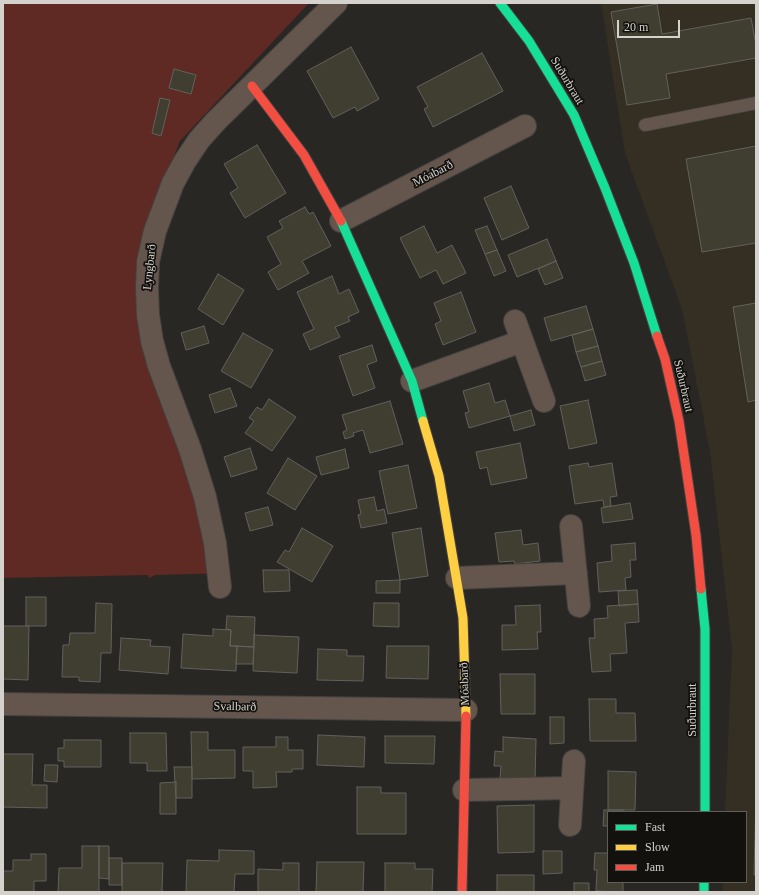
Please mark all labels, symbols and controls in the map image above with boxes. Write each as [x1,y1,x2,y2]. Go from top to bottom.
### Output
scale bar [619,12,682,38]
text: 20 m [624,20,648,34]
street label: Suðurbraut [547,54,587,108]
street label: Móabarð [410,158,456,190]
street label: Lyngbarð [140,243,160,291]
street label: Suðurbraut [670,358,696,414]
street label: Móabarð [457,662,473,706]
street label: Suðurbraut [686,683,700,737]
street label: Svalbarð [214,699,256,715]
legend [607,811,747,883]
text: Fast [645,820,665,834]
text: Slow [645,840,670,854]
text: Jam [645,860,664,874]

